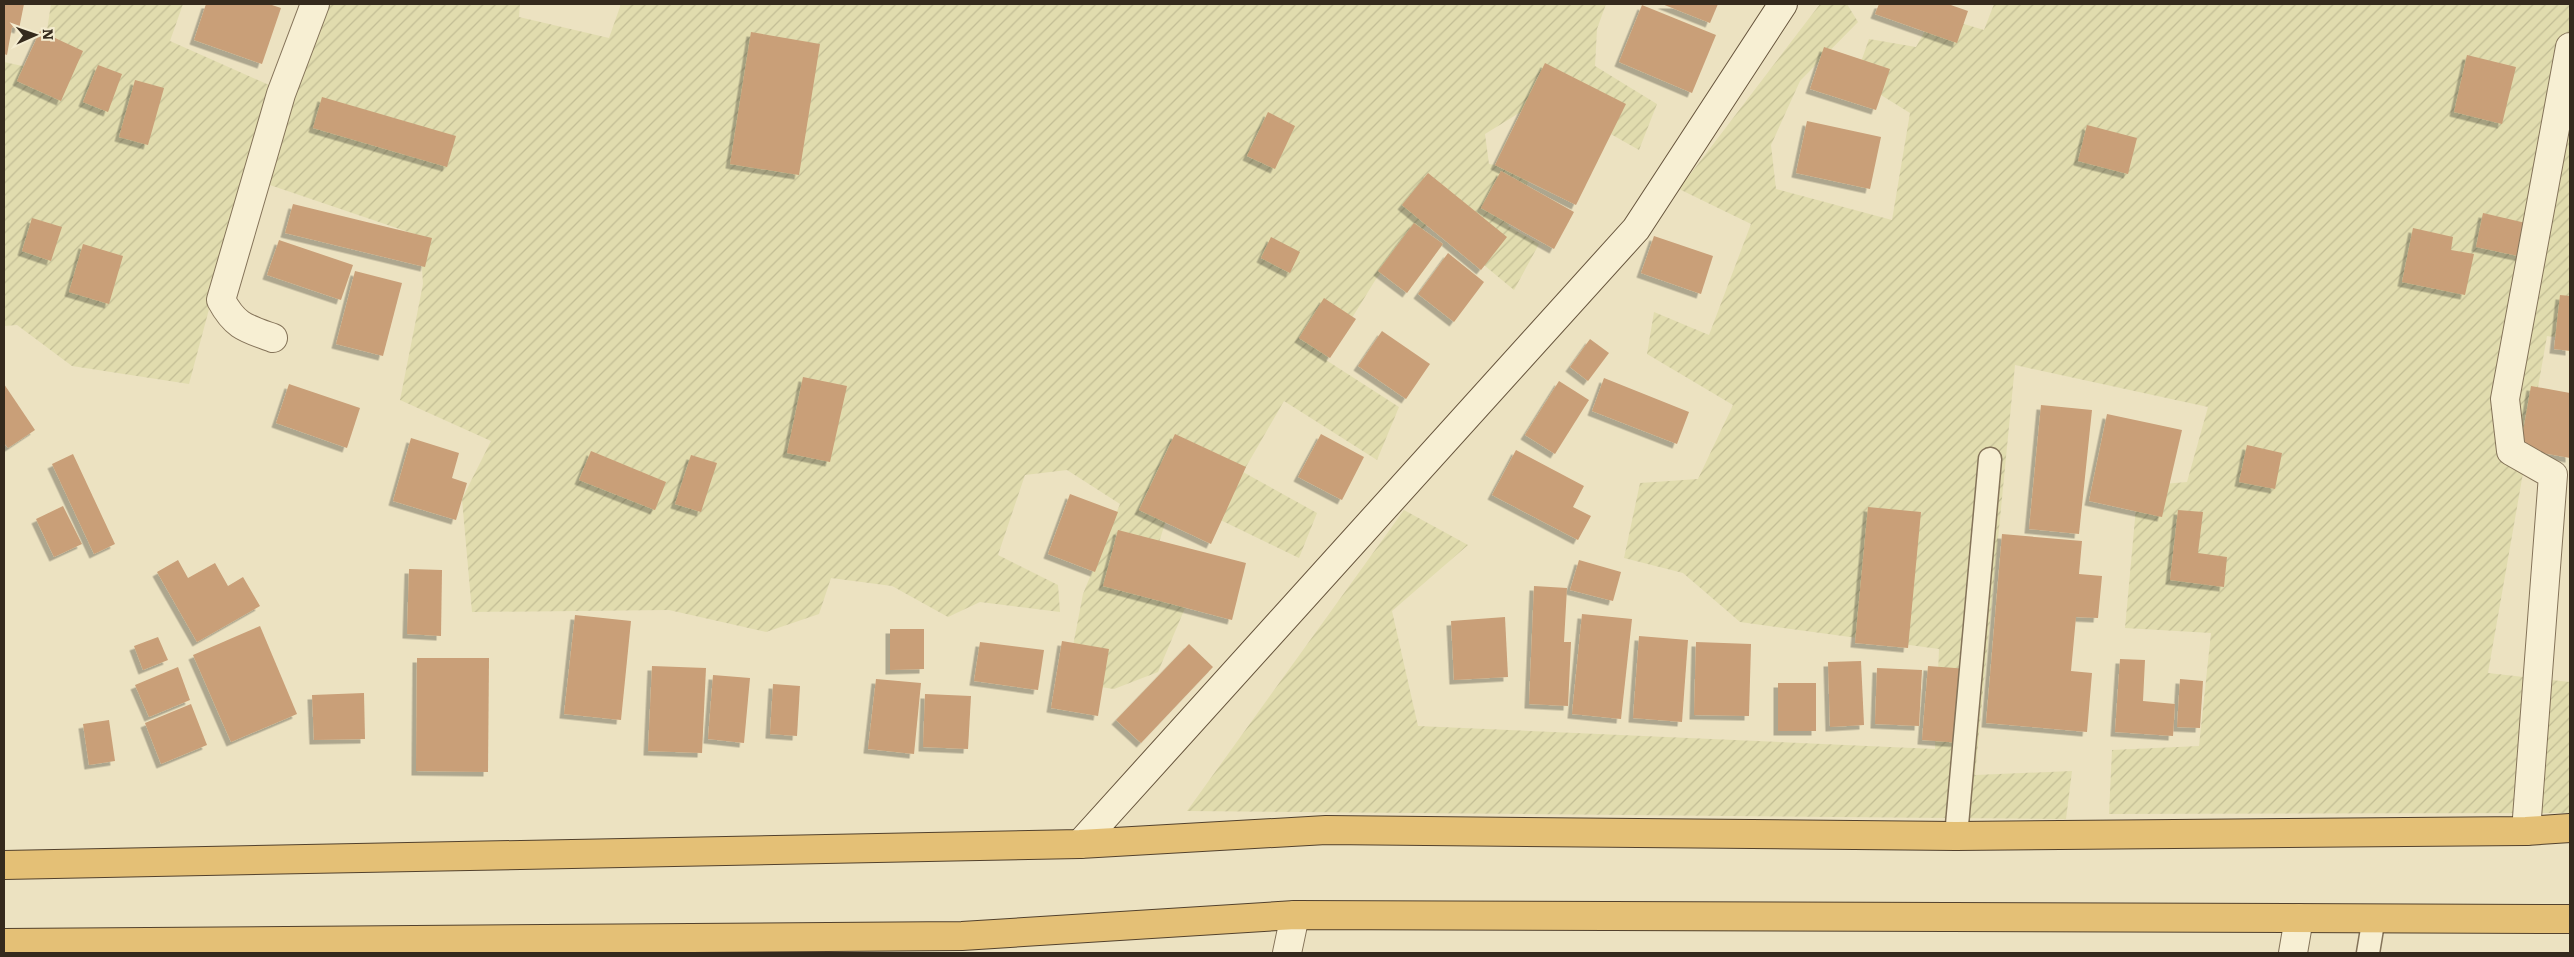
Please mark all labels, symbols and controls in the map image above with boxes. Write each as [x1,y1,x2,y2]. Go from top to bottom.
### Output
north arrow [10,10,60,60]
text: N [39,28,59,41]

